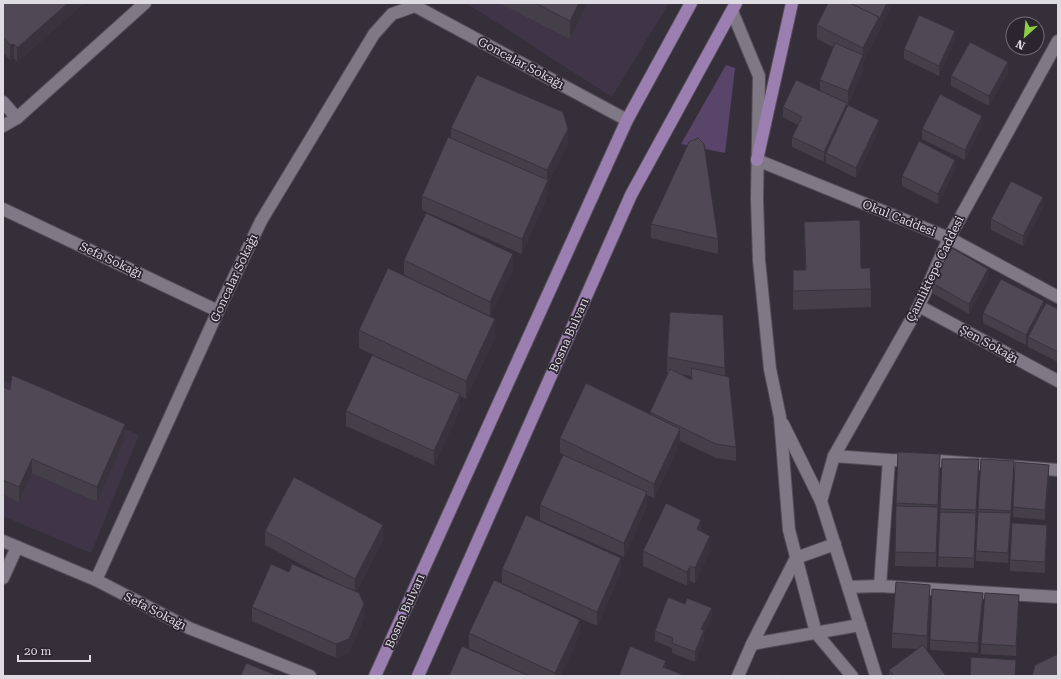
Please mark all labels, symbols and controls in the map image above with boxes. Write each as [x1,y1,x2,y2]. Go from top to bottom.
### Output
north arrow [1005,16,1045,56]
street label: Goncalar Sokağı [476,34,567,92]
text: N [1013,37,1027,52]
street label: Okul Caddesi [860,197,938,239]
street label: Çamlıktepe Caddesi [903,214,967,324]
street label: Goncalar Sokağı [207,232,261,324]
street label: Sefa Sokağı [77,239,145,281]
street label: Bosna Bulvarı [546,296,592,374]
street label: Şen Sokağı [957,322,1021,366]
street label: Bosna Bulvarı [382,572,428,650]
street label: Sefa Sokağı [122,589,188,633]
scale bar [18,637,90,663]
text: 20 m [24,644,51,658]

